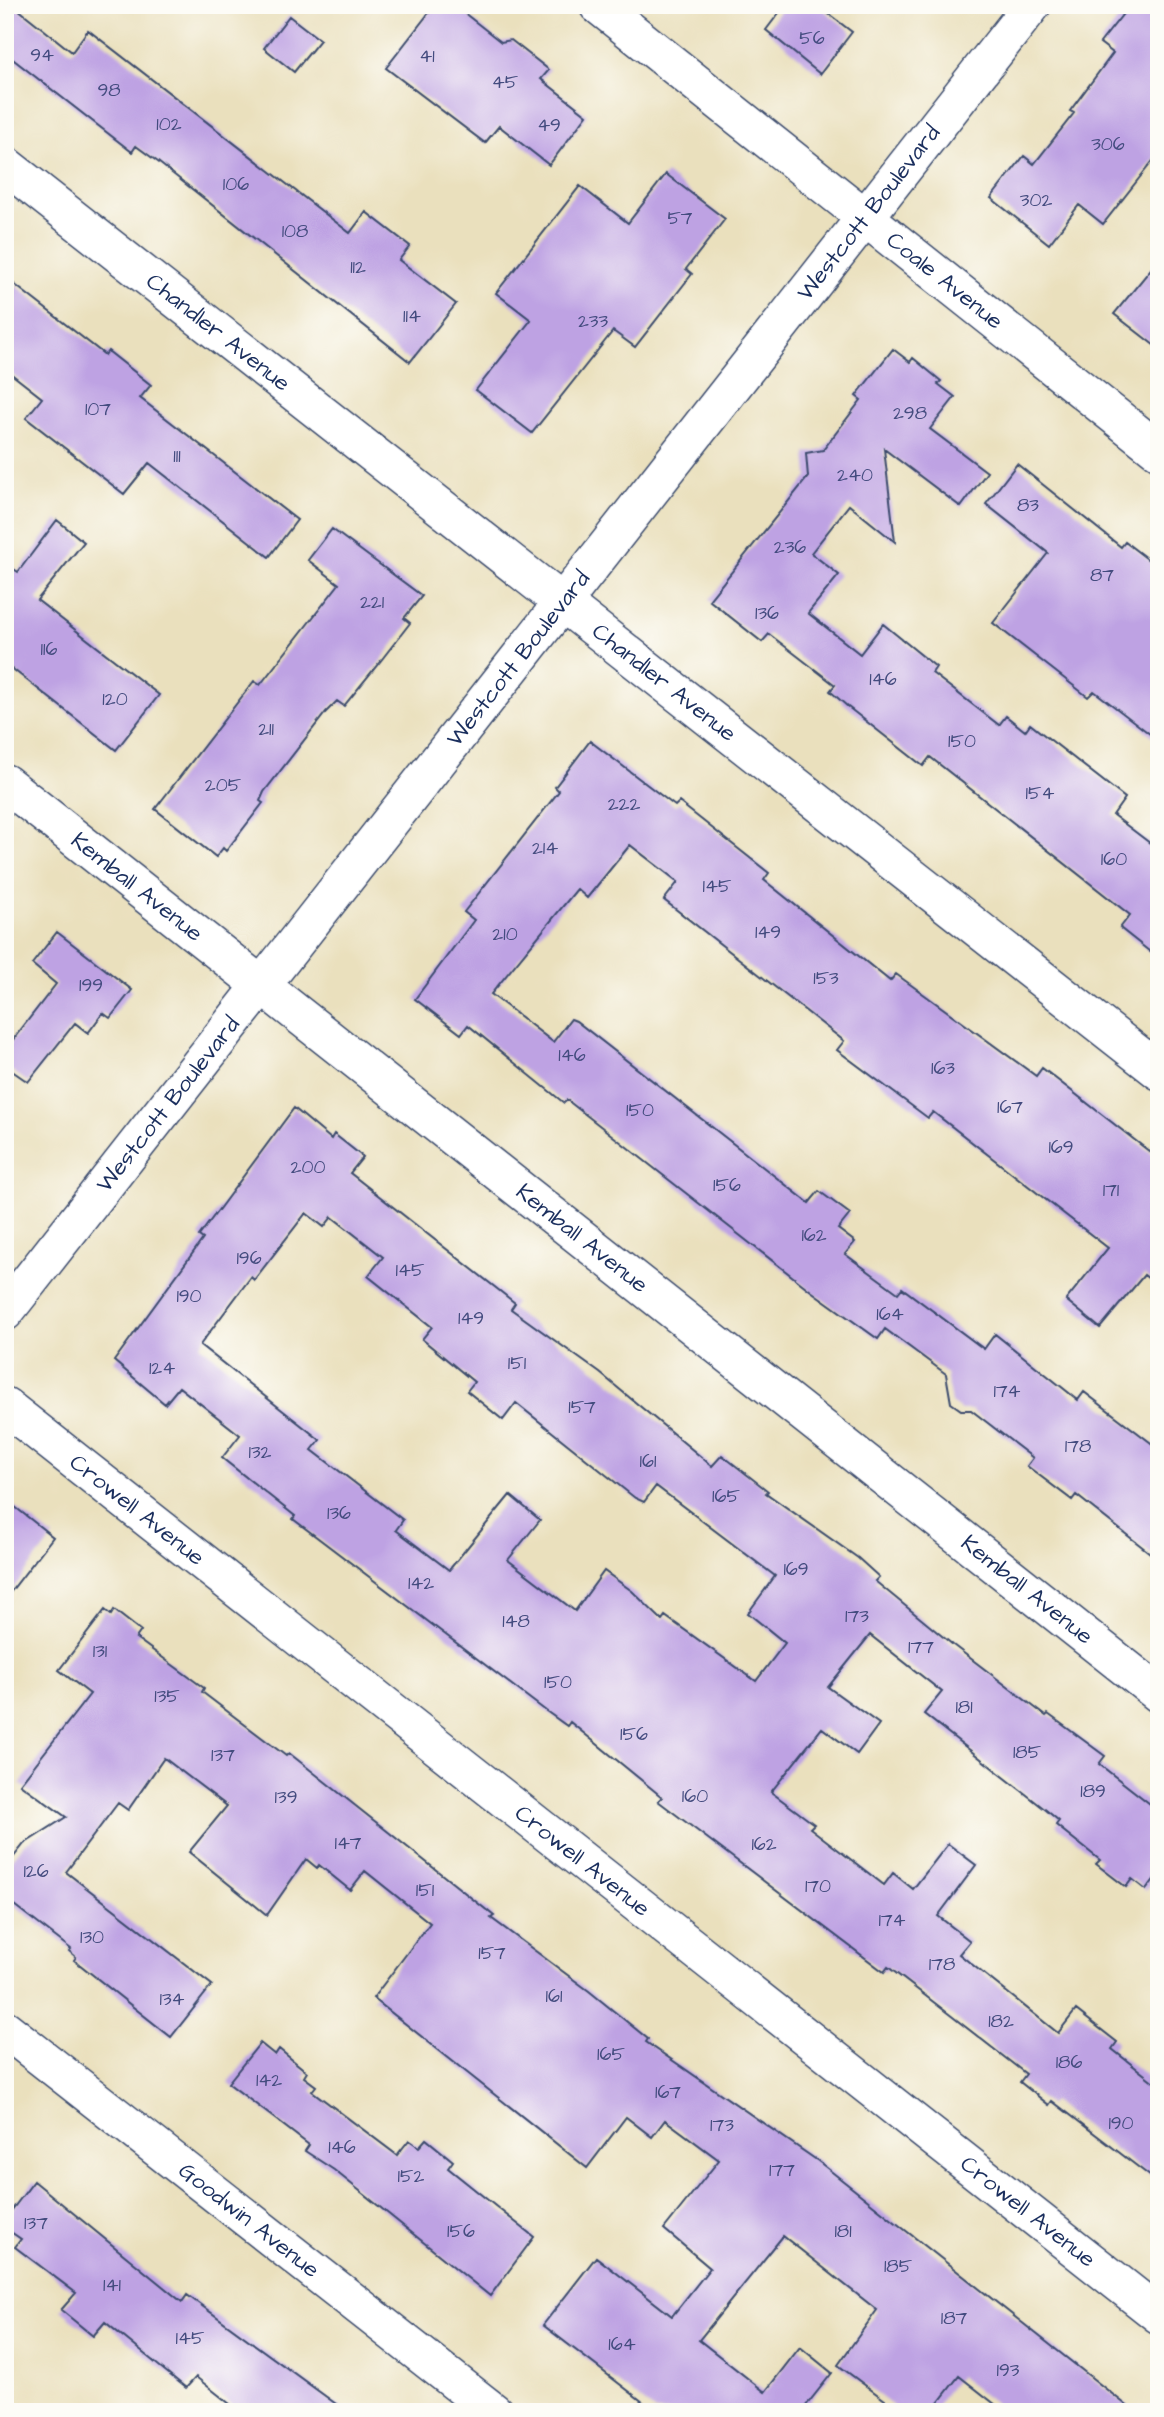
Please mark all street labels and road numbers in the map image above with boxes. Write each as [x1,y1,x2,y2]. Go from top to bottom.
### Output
street label: Westcott Boulevard [790,118,948,307]
street label: Coale Avenue [880,224,1010,337]
street label: Chandler Avenue [139,266,297,399]
street label: Westcott Boulevard [439,564,598,753]
street label: Chandler Avenue [585,616,743,749]
street label: Kemball Avenue [64,825,210,949]
street label: Westcott Boulevard [89,1010,247,1199]
street label: Kemball Avenue [509,1176,655,1301]
street label: Crowell Avenue [63,1447,211,1573]
street label: Kemball Avenue [954,1528,1100,1652]
street label: Crowell Avenue [508,1797,657,1924]
street label: Crowell Avenue [953,2148,1102,2275]
street label: Goodwin Avenue [172,2155,326,2286]

